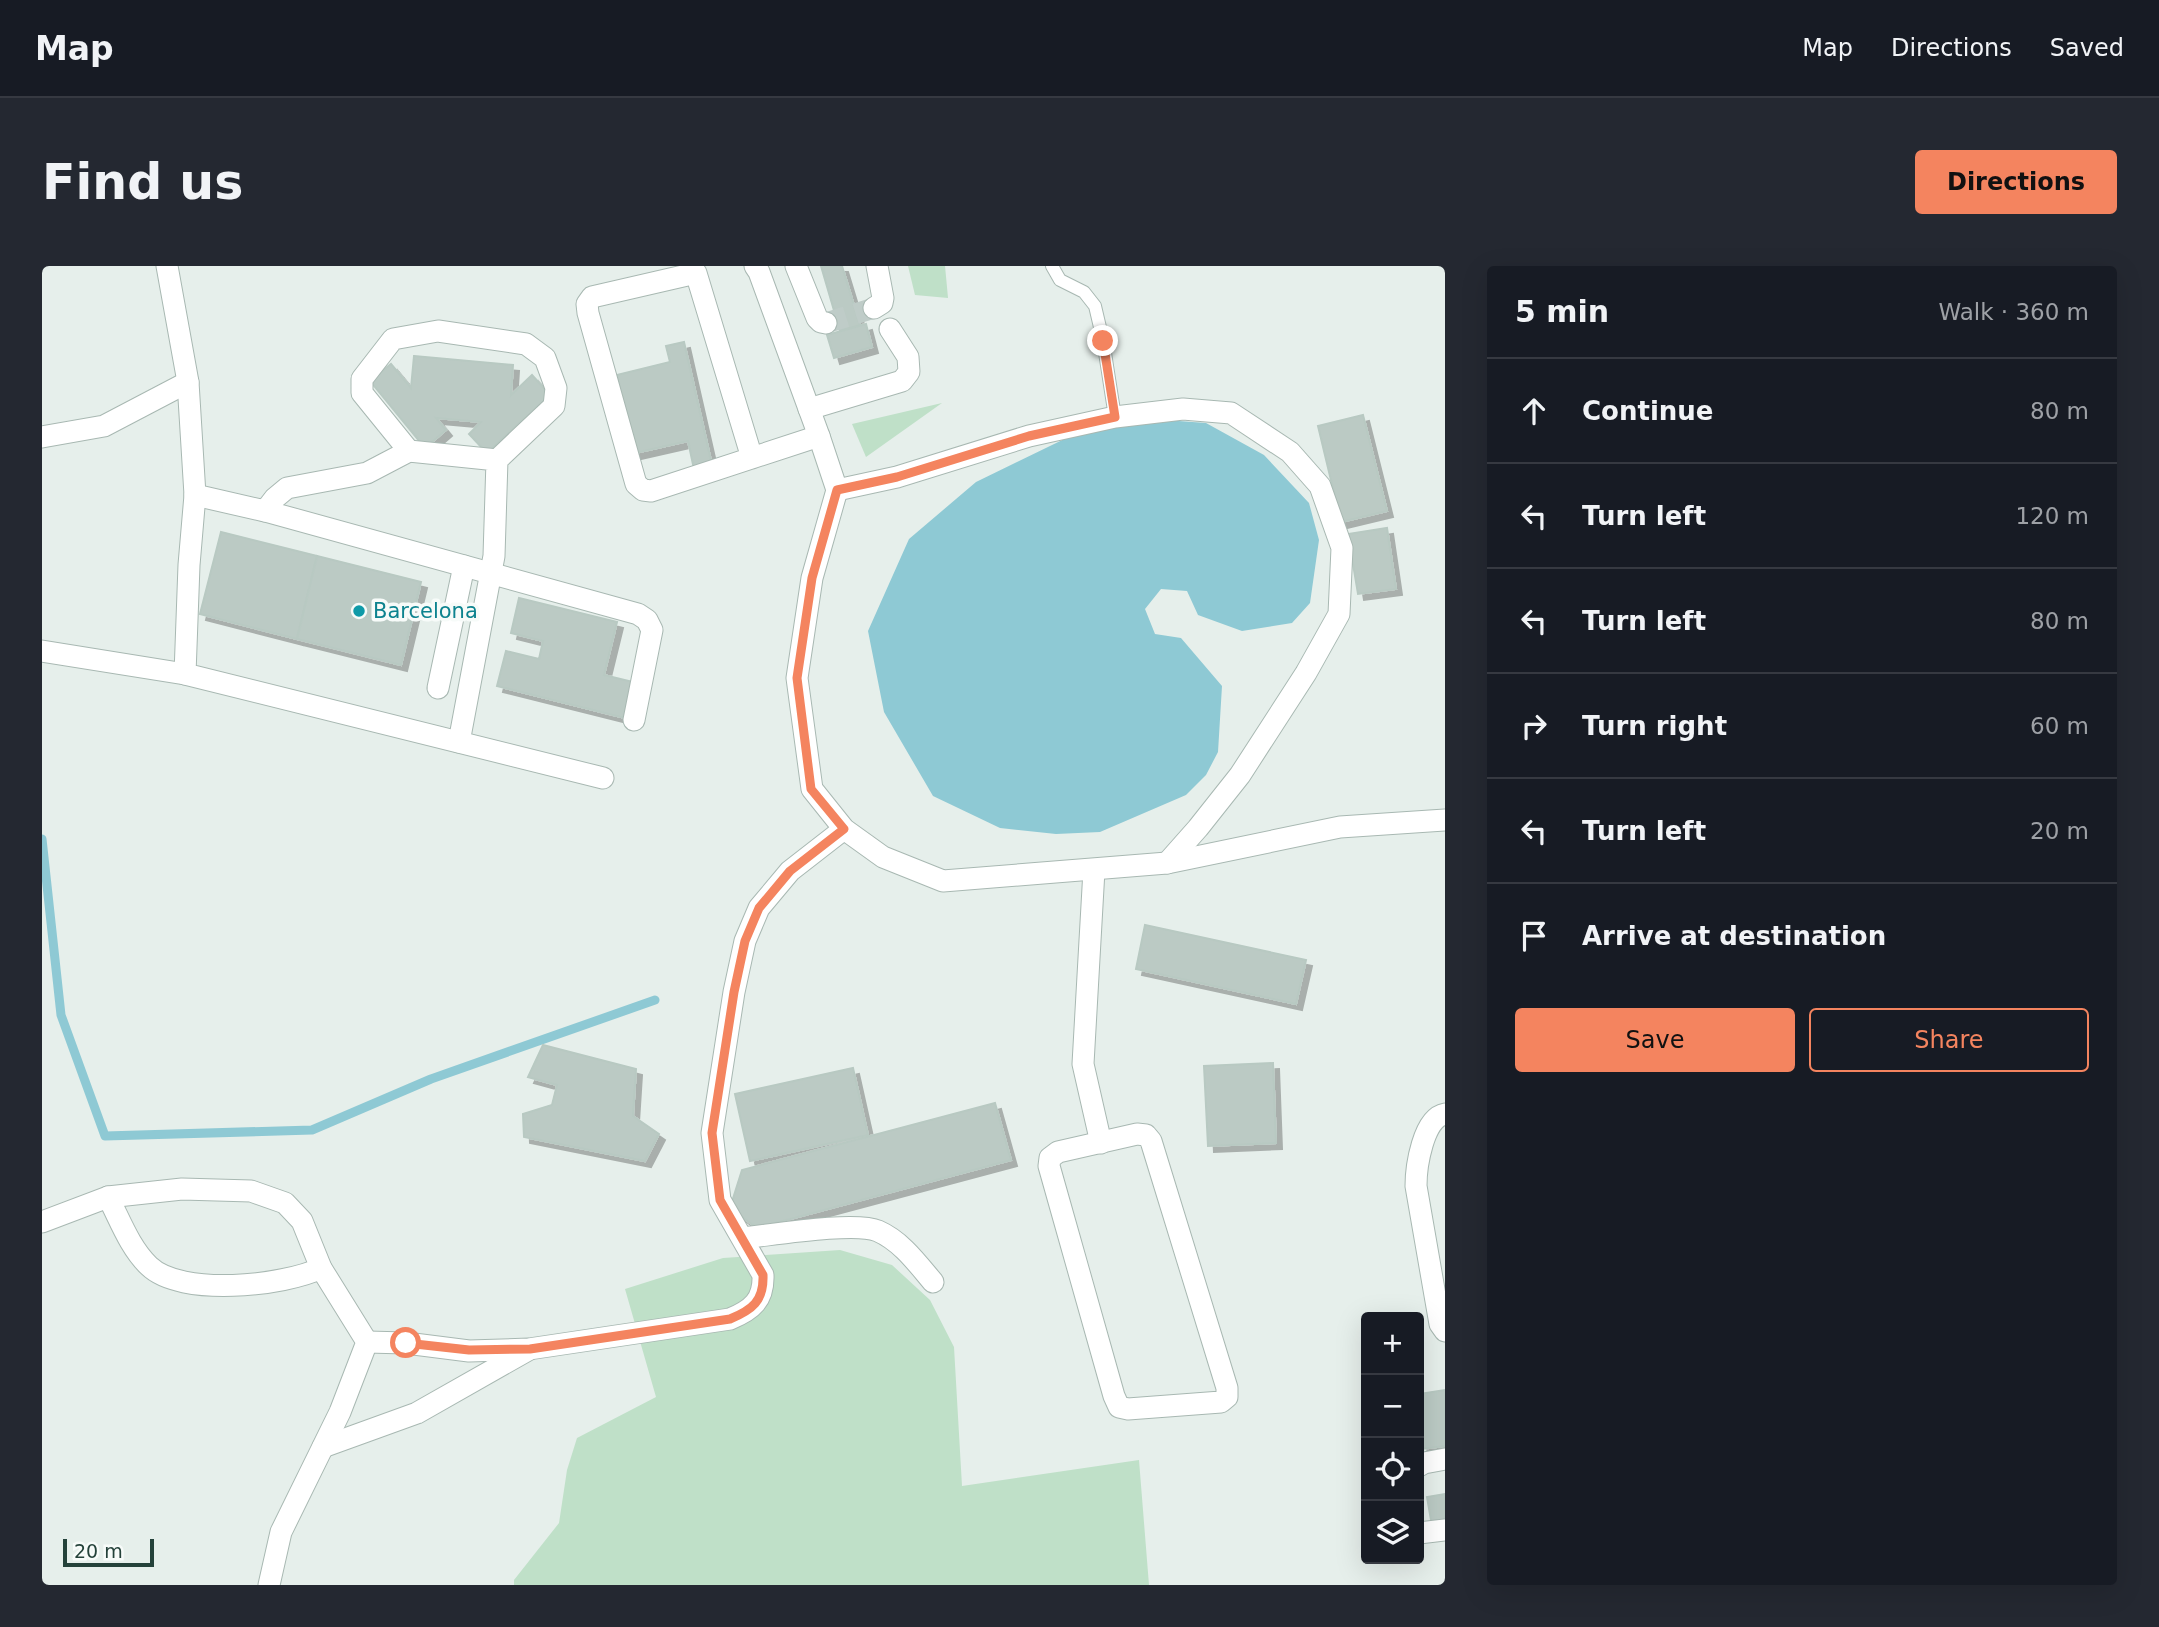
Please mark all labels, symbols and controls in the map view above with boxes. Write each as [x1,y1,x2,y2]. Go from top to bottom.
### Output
text: Map [35,29,114,68]
text: Map [1802,34,1853,62]
text: Directions [1891,34,2012,62]
text: Saved [2050,34,2124,62]
button: Directions [1915,150,2117,214]
text: Find us [42,154,243,211]
text: 5 min [1515,294,1609,329]
text: Walk · 360 m [1938,299,2089,325]
route end [1087,325,1118,356]
icon: ahead [1515,392,1553,430]
text: Continue [1582,396,1713,426]
text: 80 m [2030,398,2089,424]
icon: left [1515,497,1553,535]
text: Turn left [1582,501,1706,531]
text: 120 m [2015,503,2089,529]
place label: Barcelona [373,599,478,623]
icon: left [1515,602,1553,640]
marker: Barcelona [351,603,367,619]
text: Turn left [1582,606,1706,636]
text: 80 m [2030,608,2089,634]
icon: right [1515,707,1553,745]
text: Turn right [1582,711,1727,741]
text: 60 m [2030,713,2089,739]
icon: left [1515,812,1553,850]
text: Turn left [1582,816,1706,846]
text: 20 m [2030,818,2089,844]
icon: arrive [1515,917,1553,955]
text: Arrive at destination [1582,921,1886,951]
button: Save [1515,1008,1795,1072]
button: Share [1809,1008,2089,1072]
map controls [1361,1312,1424,1564]
button: + [1361,1312,1424,1375]
route start [390,1327,421,1358]
button: − [1361,1375,1424,1438]
button: locate [1361,1438,1424,1501]
button: layers [1361,1501,1424,1564]
scale bar [63,1536,154,1568]
text: 20 m [74,1540,123,1562]

